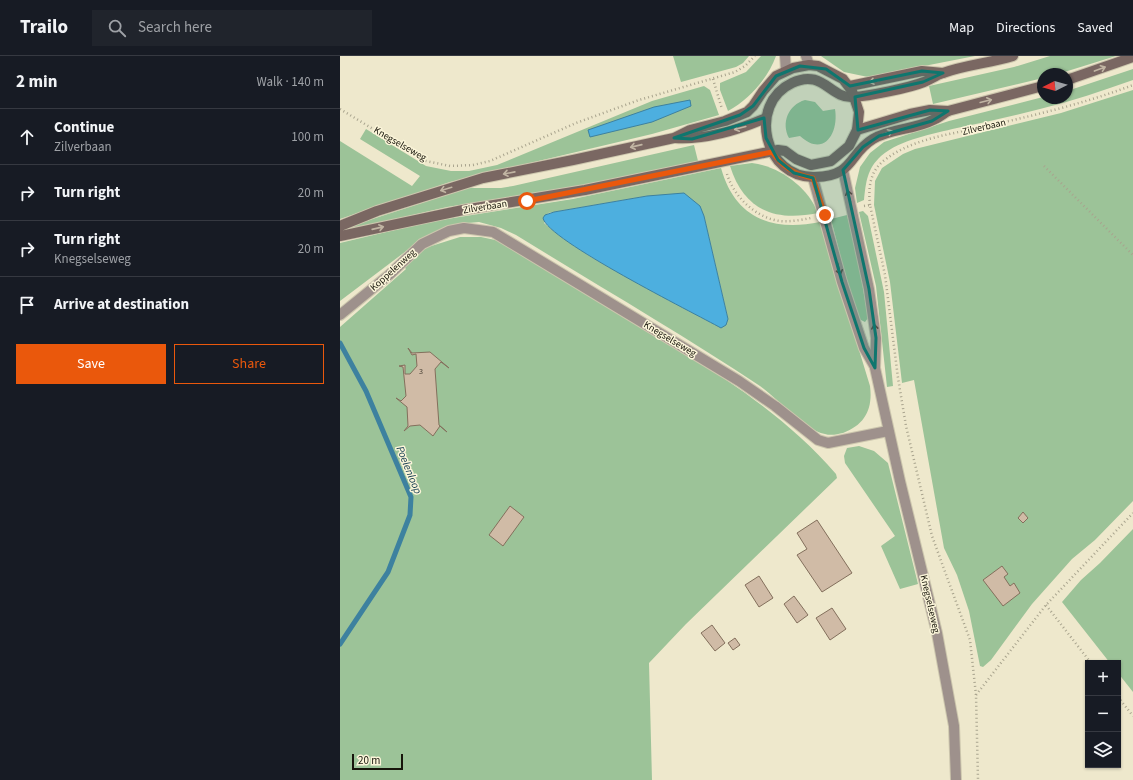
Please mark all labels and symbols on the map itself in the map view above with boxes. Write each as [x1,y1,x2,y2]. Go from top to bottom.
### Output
one-way arrow [1094,65,1107,72]
north arrow [1037,68,1073,104]
one-way arrow [869,77,882,85]
one-way arrow [979,97,992,104]
street label: Zilverbaan [961,115,1007,139]
street label: Knegselseweg [371,123,429,165]
one-way arrow [734,124,747,132]
one-way arrow [881,129,894,136]
one-way arrow [630,143,643,151]
one-way arrow [503,169,516,177]
one-way arrow [440,186,453,193]
one-way arrow [845,190,852,203]
route start [518,192,536,210]
street label: Zilverbaan [462,197,508,217]
route end [816,206,834,224]
one-way arrow [371,224,384,232]
street label: Koppelenweg [367,246,419,294]
one-way arrow [836,262,843,275]
street label: Knegselseweg [641,318,699,360]
one-way arrow [871,324,879,337]
house number: 3 [419,366,423,377]
water label: Poelenloop [393,444,425,496]
street label: Knegselseweg [917,574,943,634]
scale bar [352,752,403,771]

